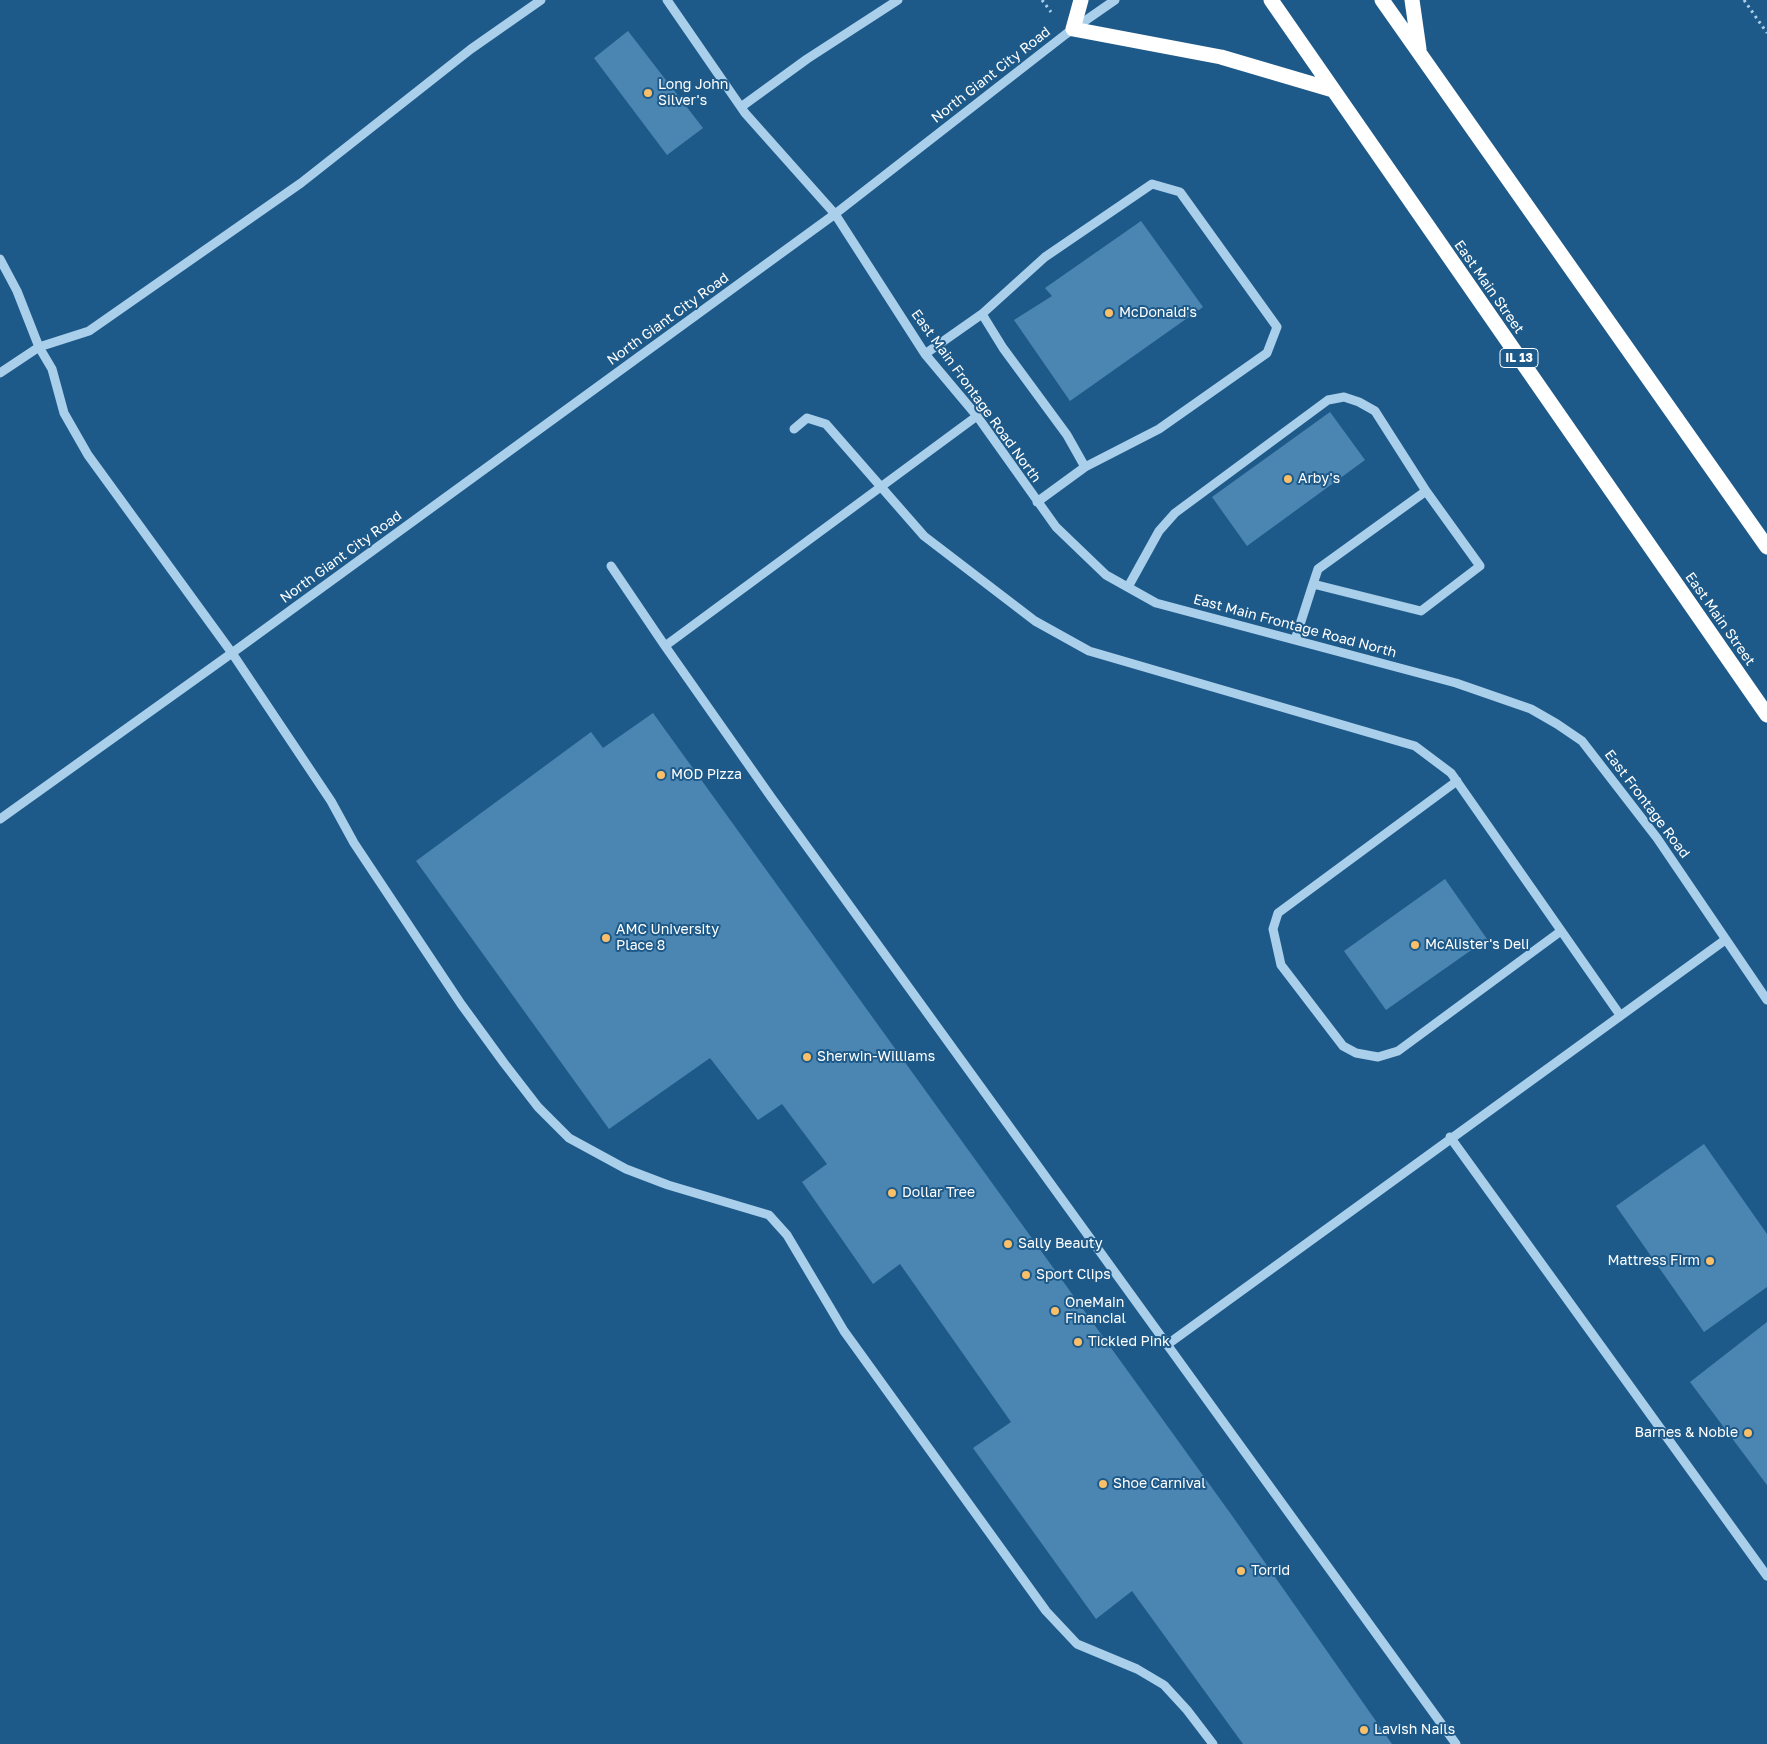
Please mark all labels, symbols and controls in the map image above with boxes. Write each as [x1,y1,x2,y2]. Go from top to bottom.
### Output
street label: North Giant City Road [928,23,1054,127]
place label: Long John Silver's [658,77,728,110]
marker: Long John Silver's [642,87,654,99]
street label: East Main Street [1451,237,1527,337]
street label: North Giant City Road [604,269,732,369]
place label: McDonald's [1119,305,1197,321]
street label: East Main Frontage Road North [908,306,1044,486]
marker: McDonald's [1103,307,1115,319]
road number: IL 13 [1500,348,1538,368]
place label: Arby's [1298,471,1340,487]
marker: Arby's [1282,473,1294,485]
street label: North Giant City Road [277,507,405,607]
street label: East Main Street [1682,569,1758,669]
street label: East Main Frontage Road North [1192,591,1398,661]
street label: East Frontage Road [1601,746,1693,862]
place label: MOD Pizza [671,767,742,783]
marker: MOD Pizza [655,769,667,781]
place label: AMC University Place 8 [616,922,719,954]
marker: AMC University Place 8 [600,932,612,944]
place label: McAlister's Deli [1425,937,1529,953]
marker: McAlister's Deli [1409,939,1421,951]
place label: Sherwin-Williams [817,1049,935,1065]
marker: Sherwin-Williams [801,1051,813,1063]
place label: Dollar Tree [902,1185,975,1201]
marker: Dollar Tree [886,1187,898,1199]
place label: Sally Beauty [1018,1236,1102,1252]
marker: Sally Beauty [1002,1238,1014,1250]
place label: Mattress Firm [1607,1253,1700,1269]
marker: Mattress Firm [1704,1255,1716,1267]
place label: Sport Clips [1036,1267,1111,1283]
marker: Sport Clips [1020,1269,1032,1281]
place label: OneMain Financial [1065,1295,1126,1328]
marker: OneMain Financial [1049,1305,1061,1317]
place label: Tickled Pink [1088,1334,1170,1350]
marker: Tickled Pink [1072,1336,1084,1348]
place label: Barnes & Noble [1635,1425,1738,1441]
marker: Barnes & Noble [1742,1427,1754,1439]
place label: Shoe Carnival [1113,1476,1206,1492]
marker: Shoe Carnival [1097,1478,1109,1490]
place label: Torrid [1251,1563,1290,1579]
marker: Torrid [1235,1565,1247,1577]
place label: Lavish Nails [1374,1722,1455,1738]
marker: Lavish Nails [1358,1724,1370,1736]

